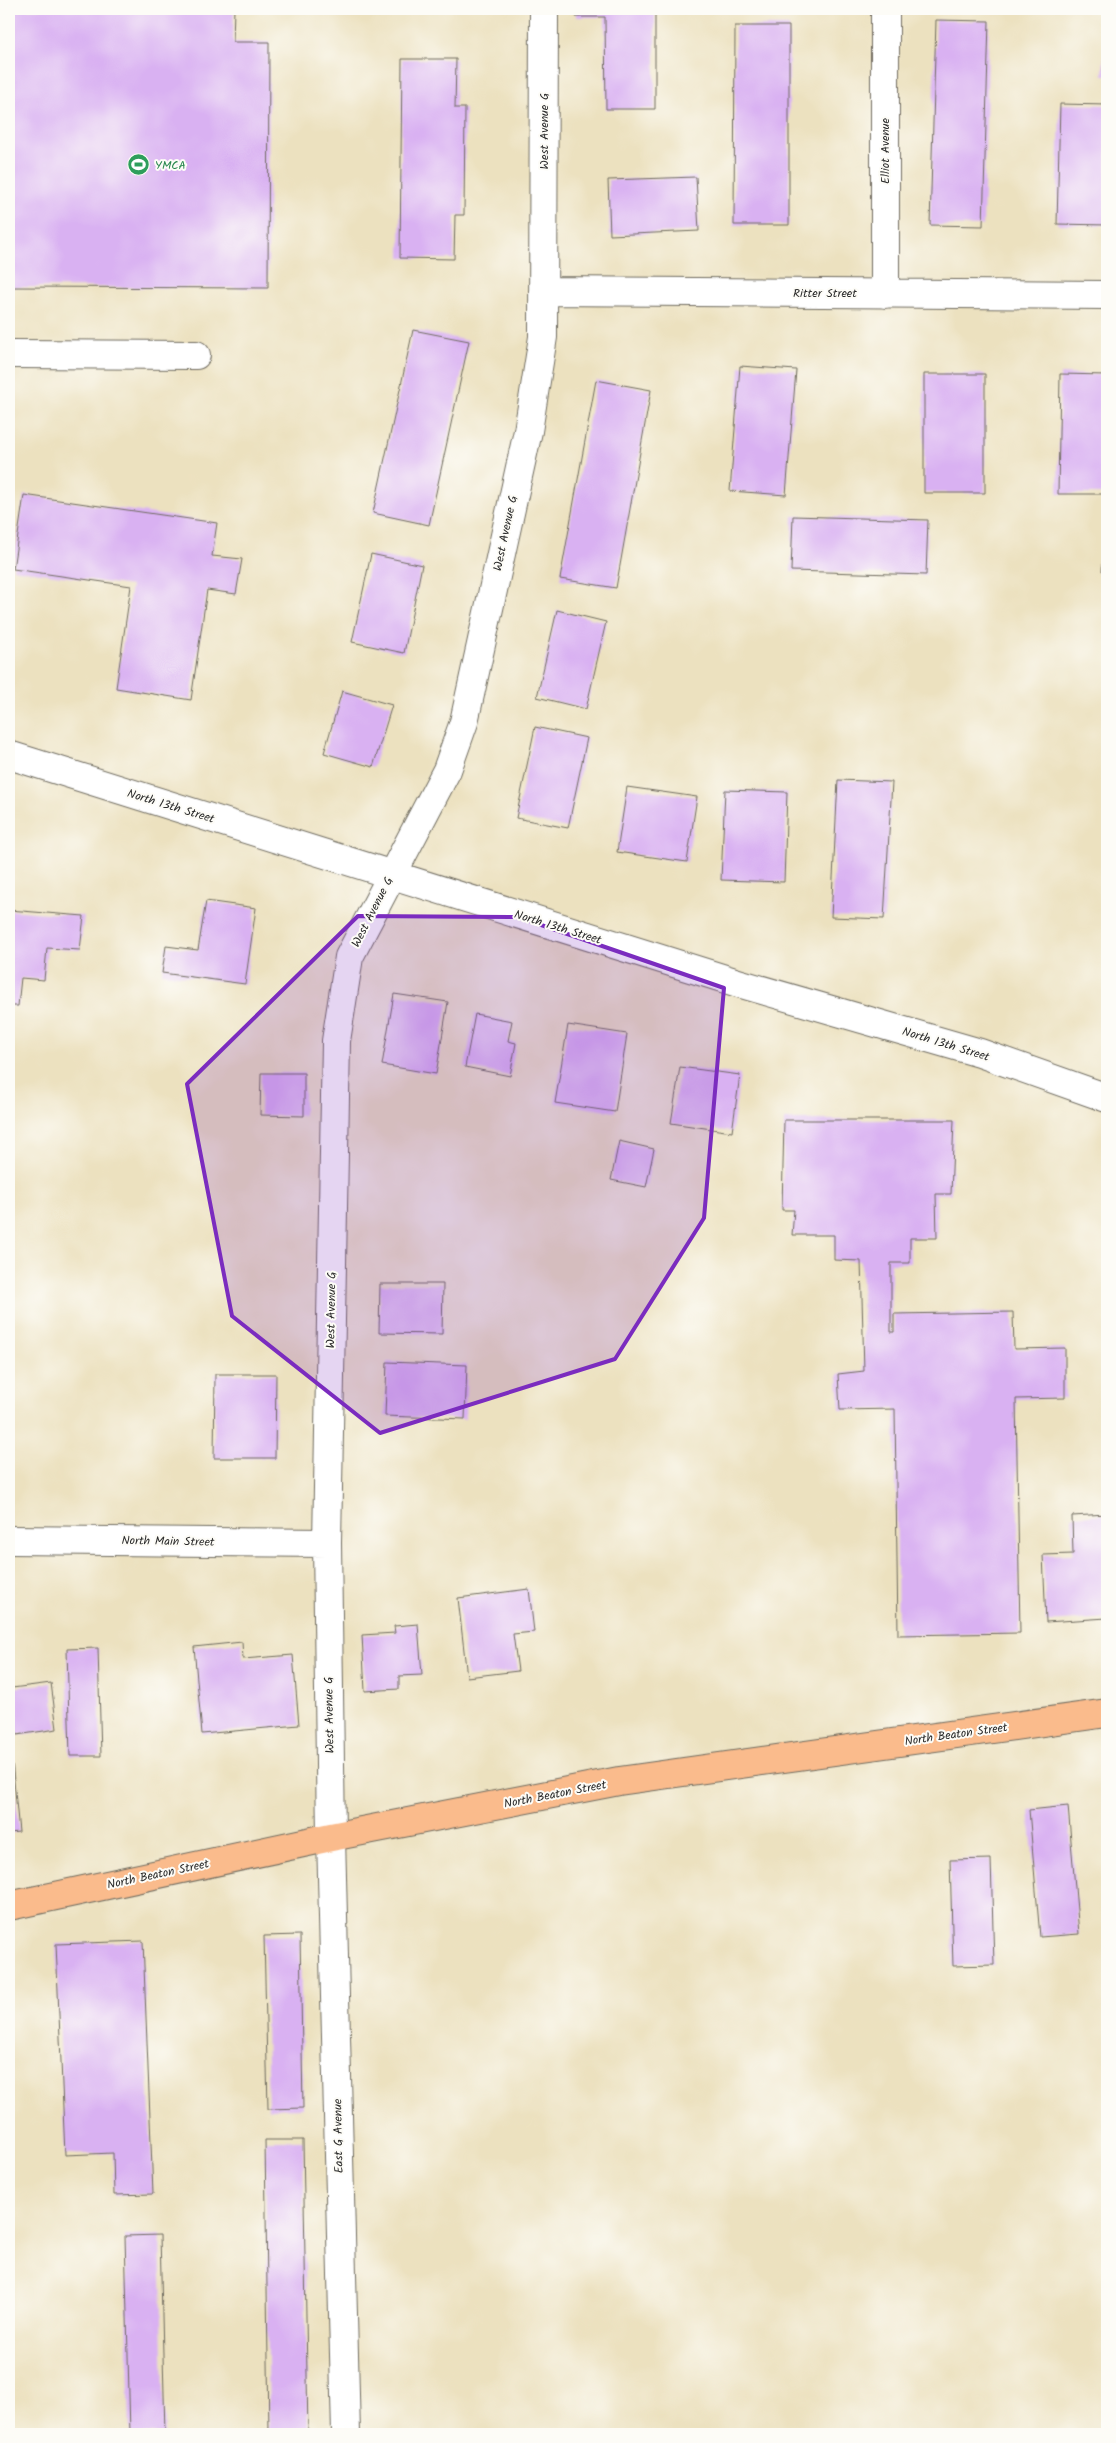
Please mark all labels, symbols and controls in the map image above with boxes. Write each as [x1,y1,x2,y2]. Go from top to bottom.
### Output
street label: West Avenue G [535,93,554,169]
street label: Elliot Avenue [876,117,895,184]
sports icon: YMCA [127,153,151,177]
place label: YMCA [155,156,186,175]
street label: Ritter Street [793,284,857,303]
street label: West Avenue G [488,494,523,573]
street label: North 13th Street [125,784,217,829]
street label: West Avenue G [347,874,398,951]
street label: North 13th Street [512,905,604,950]
street label: North 13th Street [900,1022,992,1067]
street label: West Avenue G [321,1271,342,1349]
street label: North Main Street [121,1531,215,1552]
street label: West Avenue G [319,1676,340,1754]
street label: North Beaton Street [903,1718,1009,1751]
street label: North Beaton Street [502,1775,608,1814]
street label: North Beaton Street [105,1854,211,1895]
street label: East G Avenue [328,2098,349,2174]

